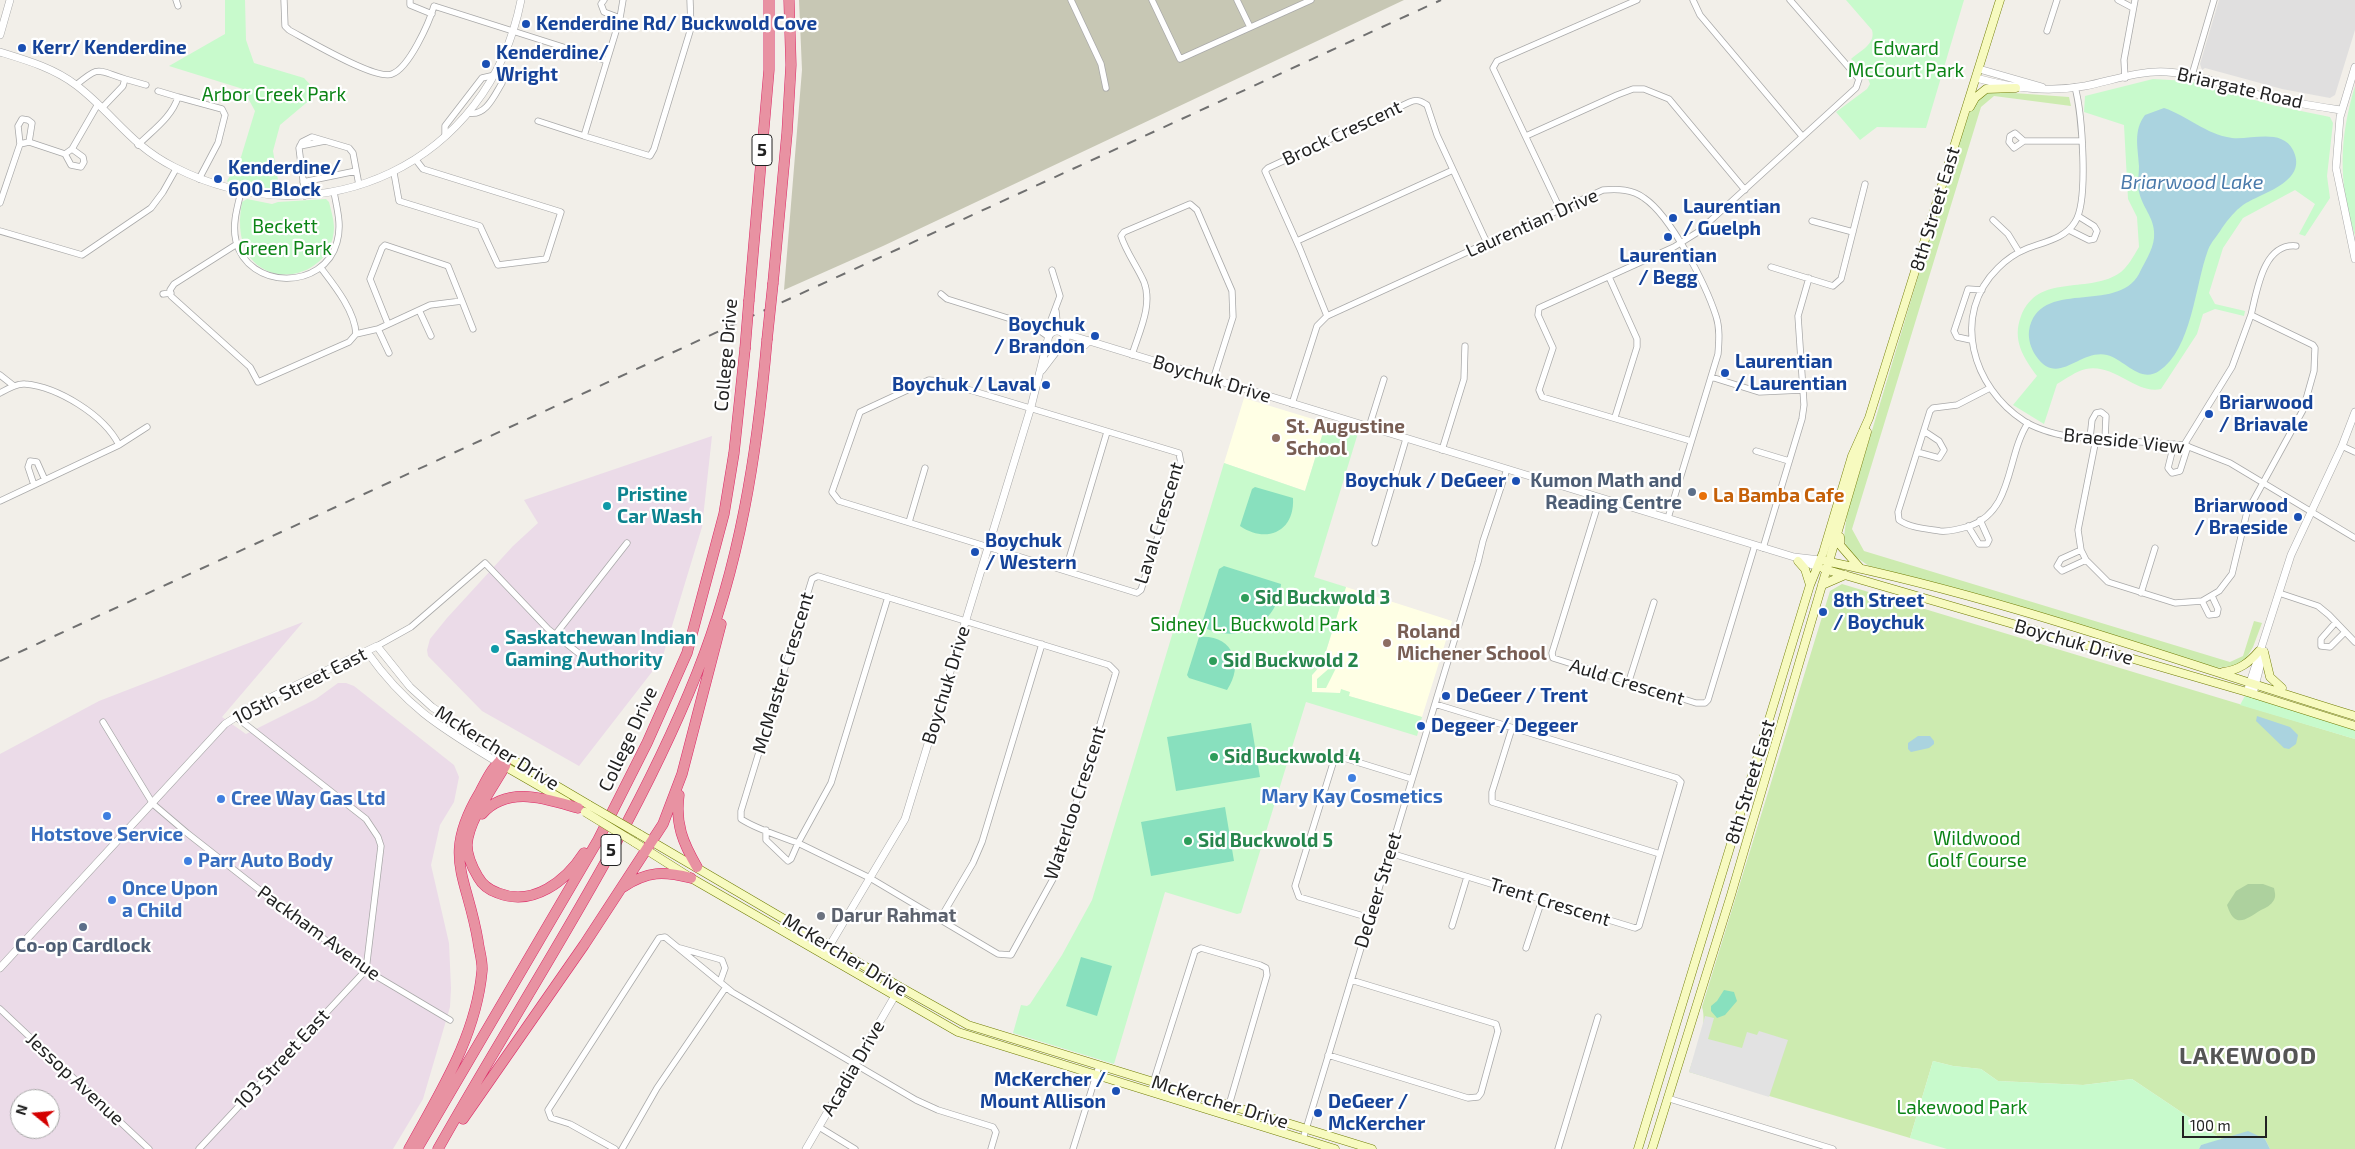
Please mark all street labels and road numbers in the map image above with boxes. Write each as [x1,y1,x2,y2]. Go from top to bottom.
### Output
street label: Briargate Road [2175,62,2305,114]
street label: Brock Crescent [1279,95,1405,171]
road number: 5 [752,134,772,166]
street label: 8th Street East [1905,144,1965,274]
street label: Laurentian Drive [1462,184,1602,262]
street label: College Drive [710,298,742,412]
street label: Boychuk Drive [1150,350,1274,408]
street label: Braeside View [2062,423,2186,459]
street label: Laval Crescent [1130,459,1188,587]
street label: McMaster Crescent [748,589,818,757]
street label: Boychuk Drive [2012,614,2136,670]
street label: Boychuk Drive [917,623,975,747]
street label: 105th Street East [229,643,371,729]
street label: Auld Crescent [1567,654,1687,710]
street label: College Drive [594,683,662,795]
street label: McKercher Drive [431,701,563,795]
street label: 8th Street East [1720,717,1780,847]
street label: Waterloo Crescent [1039,723,1111,883]
street label: DeGeer Street [1350,829,1406,951]
road number: 5 [601,834,621,866]
street label: Trent Crescent [1487,873,1613,931]
street label: Packham Avenue [253,881,385,985]
street label: McKercher Drive [778,909,912,1001]
street label: 103 Street East [230,1004,334,1114]
street label: Acadia Drive [816,1016,890,1120]
street label: Jessop Avenue [21,1028,129,1130]
street label: McKercher Drive [1149,1070,1291,1134]

